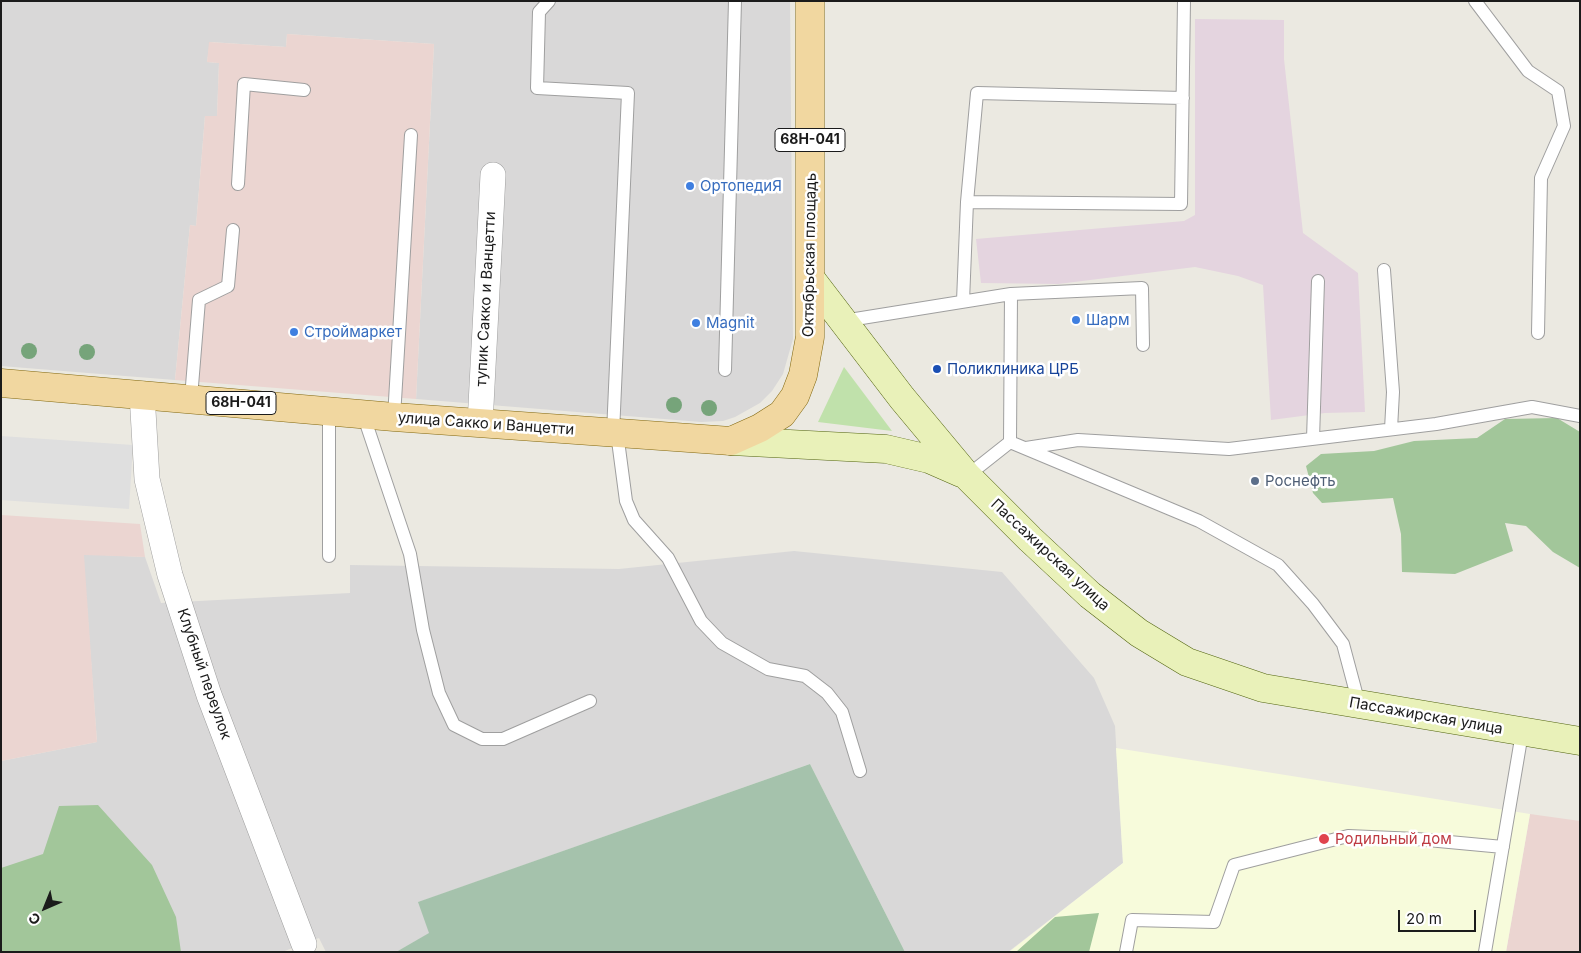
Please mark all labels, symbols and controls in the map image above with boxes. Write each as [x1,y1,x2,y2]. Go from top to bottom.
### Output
road number: 68Н-041 [775,128,845,152]
street label: Октябрьская площадь [800,173,820,337]
place label: ОртопедиЯ [700,177,782,195]
marker: ОртопедиЯ [684,180,696,192]
street label: тупик Сакко и Ванцетти [472,211,500,387]
place label: Шарм [1086,311,1130,329]
place label: Magnit [706,314,755,332]
marker: Шарм [1070,314,1082,326]
marker: Magnit [690,317,702,329]
place label: Строймаркет [304,323,402,341]
marker: Строймаркет [288,326,300,338]
place label: Поликлиника ЦРБ [947,360,1079,378]
marker: Поликлиника ЦРБ [931,363,943,375]
road number: 68Н-041 [206,392,276,414]
street label: улица Сакко и Ванцетти [397,409,575,439]
place label: Роснефть [1265,472,1336,490]
marker: Роснефть [1249,475,1261,487]
street label: Пассажирская улица [987,495,1113,615]
street label: Клубный переулок [173,606,235,742]
street label: Пассажирская улица [1348,694,1504,738]
place label: Родильный дом [1335,830,1452,848]
marker: Родильный дом [1317,832,1331,846]
north arrow [20,883,70,933]
scale bar [1401,900,1478,932]
text: С [25,909,44,929]
text: 20 m [1406,909,1442,928]

